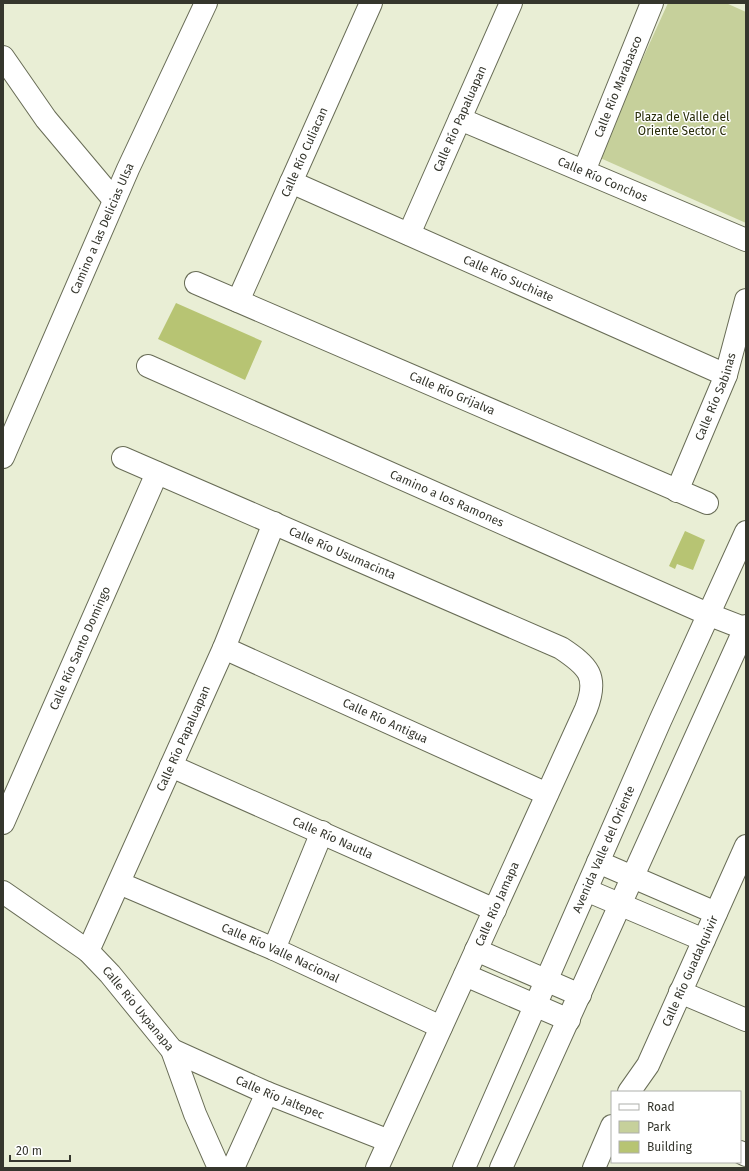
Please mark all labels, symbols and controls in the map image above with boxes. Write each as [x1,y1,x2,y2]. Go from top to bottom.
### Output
street label: Calle Río Marabasco [591,34,645,140]
street label: Calle Río Papaluapan [430,64,489,174]
street label: Calle Río Culiacan [278,105,331,199]
park label: Plaza de Valle del Oriente Sector C [634,110,730,138]
street label: Calle Río Conchos [556,154,650,205]
street label: Camino a las Delicias Ulsa [68,161,137,296]
street label: Calle Río Suchiate [461,252,556,305]
street label: Calle Río Sabinas [692,351,739,443]
street label: Calle Río Grijalva [407,369,497,418]
street label: Camino a los Ramones [388,467,507,530]
street label: Calle Río Usumacinta [287,524,398,582]
street label: Calle Río Santo Domingo [47,584,113,712]
street label: Calle Río Papaluapan [154,683,213,794]
street label: Calle Río Antigua [341,696,430,746]
street label: Avenida Valle del Oriente [570,784,638,915]
street label: Calle Río Nautla [290,814,375,862]
street label: Calle Río Jamapa [472,860,522,948]
street label: Calle Río Guadalquivir [659,913,721,1029]
street label: Calle Río Valle Nacional [219,920,342,986]
street label: Calle Río Uxpanapa [100,963,177,1054]
street label: Calle Río Jaltepec [234,1073,326,1122]
legend [611,1091,741,1163]
text: Road [647,1100,675,1114]
text: Park [647,1120,671,1134]
scale bar [10,1137,70,1163]
text: Building [647,1140,693,1154]
text: 20 m [16,1144,42,1158]

